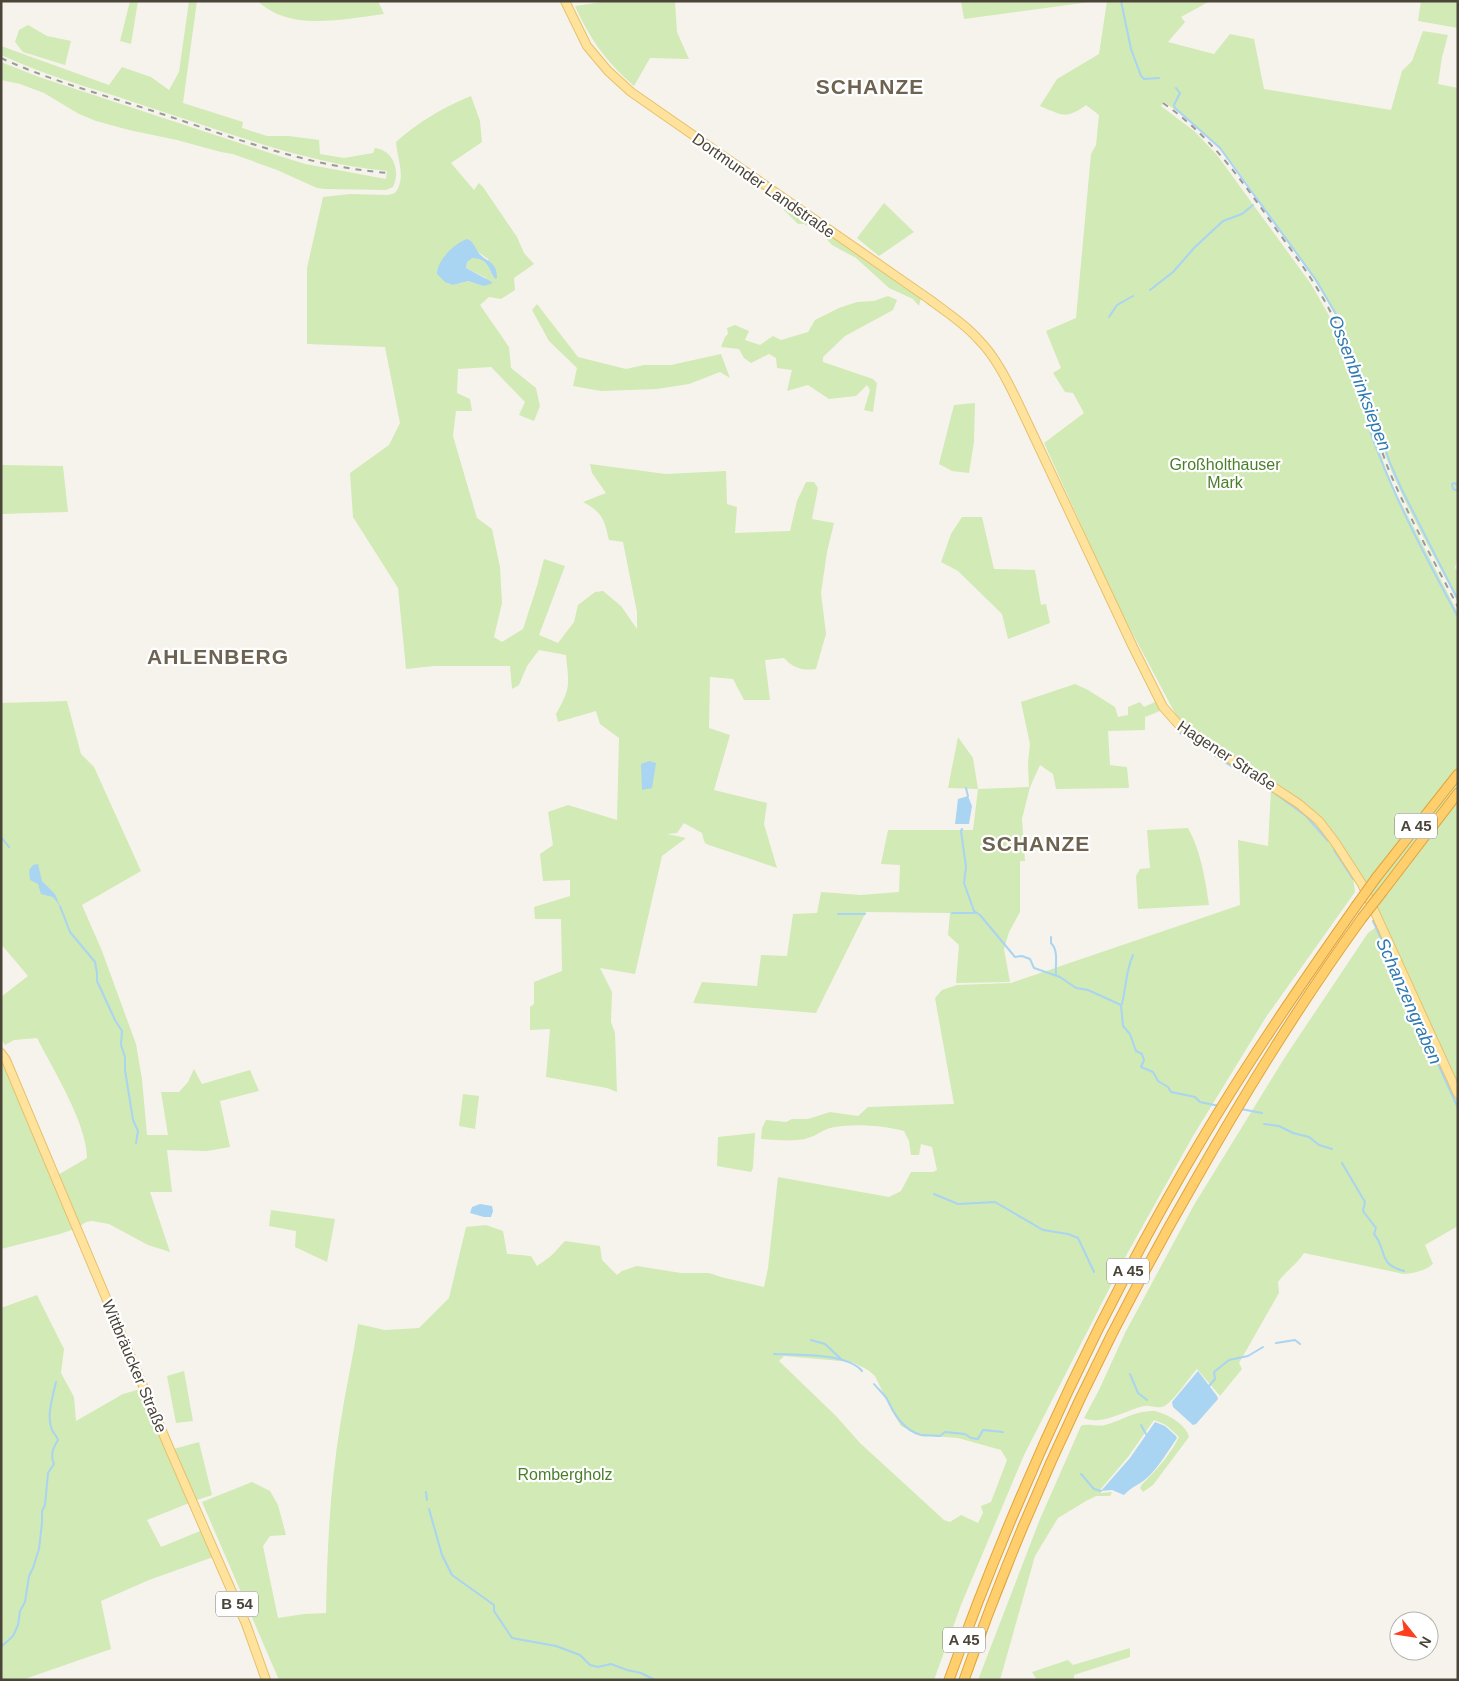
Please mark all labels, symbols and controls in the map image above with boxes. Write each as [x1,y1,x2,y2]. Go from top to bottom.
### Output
district label: SCHANZE [816,75,924,98]
street label: Dortmunder Landstraße [689,130,838,241]
water label: Ossenbrinksiepen [1325,312,1395,454]
park label: Großholthauser Mark [1169,456,1281,491]
district label: AHLENBERG [147,645,289,668]
street label: Hagener Straße [1174,717,1279,794]
road number: A 45 [1395,814,1437,838]
district label: SCHANZE [982,832,1090,855]
water label: Schanzengraben [1372,935,1446,1067]
road number: A 45 [1107,1258,1149,1284]
street label: Wittbräucker Straße [99,1297,170,1435]
park label: Rombergholz [517,1466,613,1483]
road number: B 54 [216,1592,258,1616]
north arrow [1389,1611,1439,1661]
road number: A 45 [943,1628,985,1652]
text: N [1416,1634,1435,1651]

